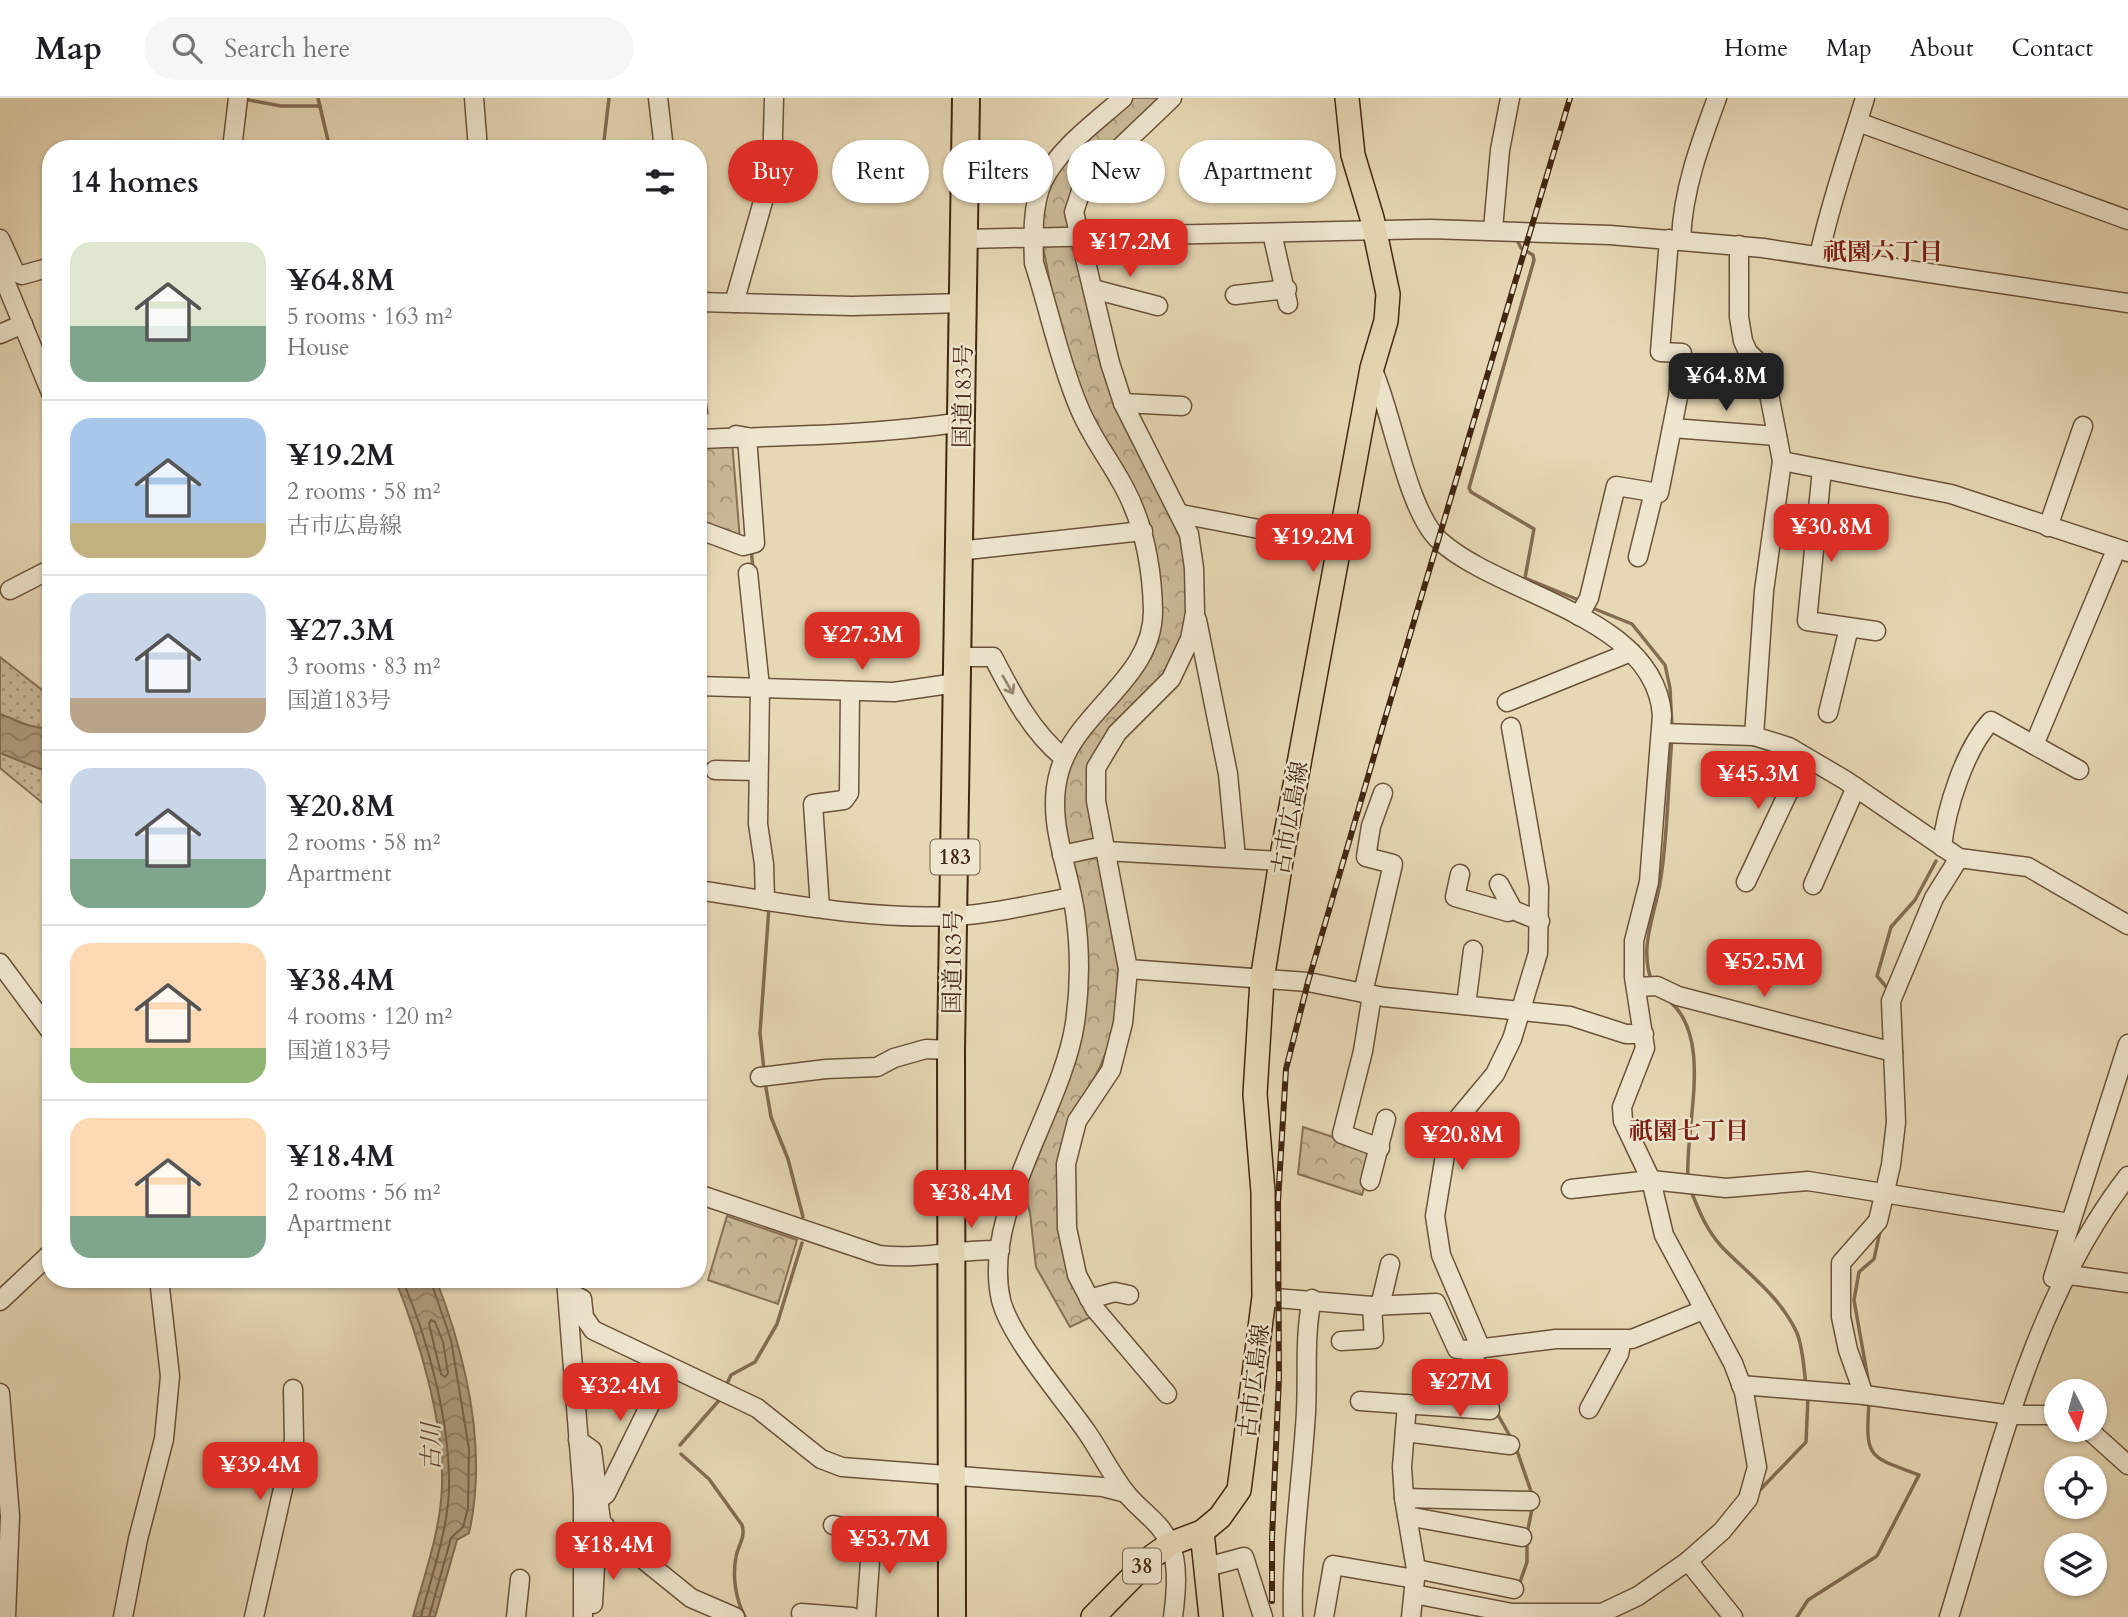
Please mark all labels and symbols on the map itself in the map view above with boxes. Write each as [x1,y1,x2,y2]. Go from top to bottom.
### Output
pin: ¥17.2M [1073,220,1187,279]
district label: 祇園六丁目 [1823,236,1943,269]
street label: 国道183号 [947,344,979,448]
pin: ¥64.8M [1669,354,1783,413]
pin: ¥30.8M [1774,504,1888,564]
pin: ¥19.2M [1256,514,1370,574]
pin: ¥27.3M [805,612,919,672]
one-way arrow [1002,674,1015,695]
pin: ¥45.3M [1701,752,1815,811]
street label: 古市広島線 [1265,759,1315,877]
road number: 183 [930,840,979,874]
street label: 国道183号 [937,910,969,1014]
pin: ¥52.5M [1707,940,1821,999]
pin: ¥20.8M [1405,1112,1519,1172]
district label: 祇園七丁目 [1629,1115,1749,1148]
pin: ¥38.4M [914,1170,1028,1230]
street label: 古市広島線 [1232,1322,1276,1440]
pin: ¥27M [1419,1360,1501,1419]
pin: ¥32.4M [563,1364,677,1423]
north arrow [2044,1379,2107,1442]
water label: 古川 [415,1420,448,1471]
pin: ¥39.4M [203,1442,317,1502]
pin: ¥53.7M [832,1516,946,1576]
pin: ¥18.4M [556,1522,670,1582]
road number: 38 [1123,1548,1161,1584]

